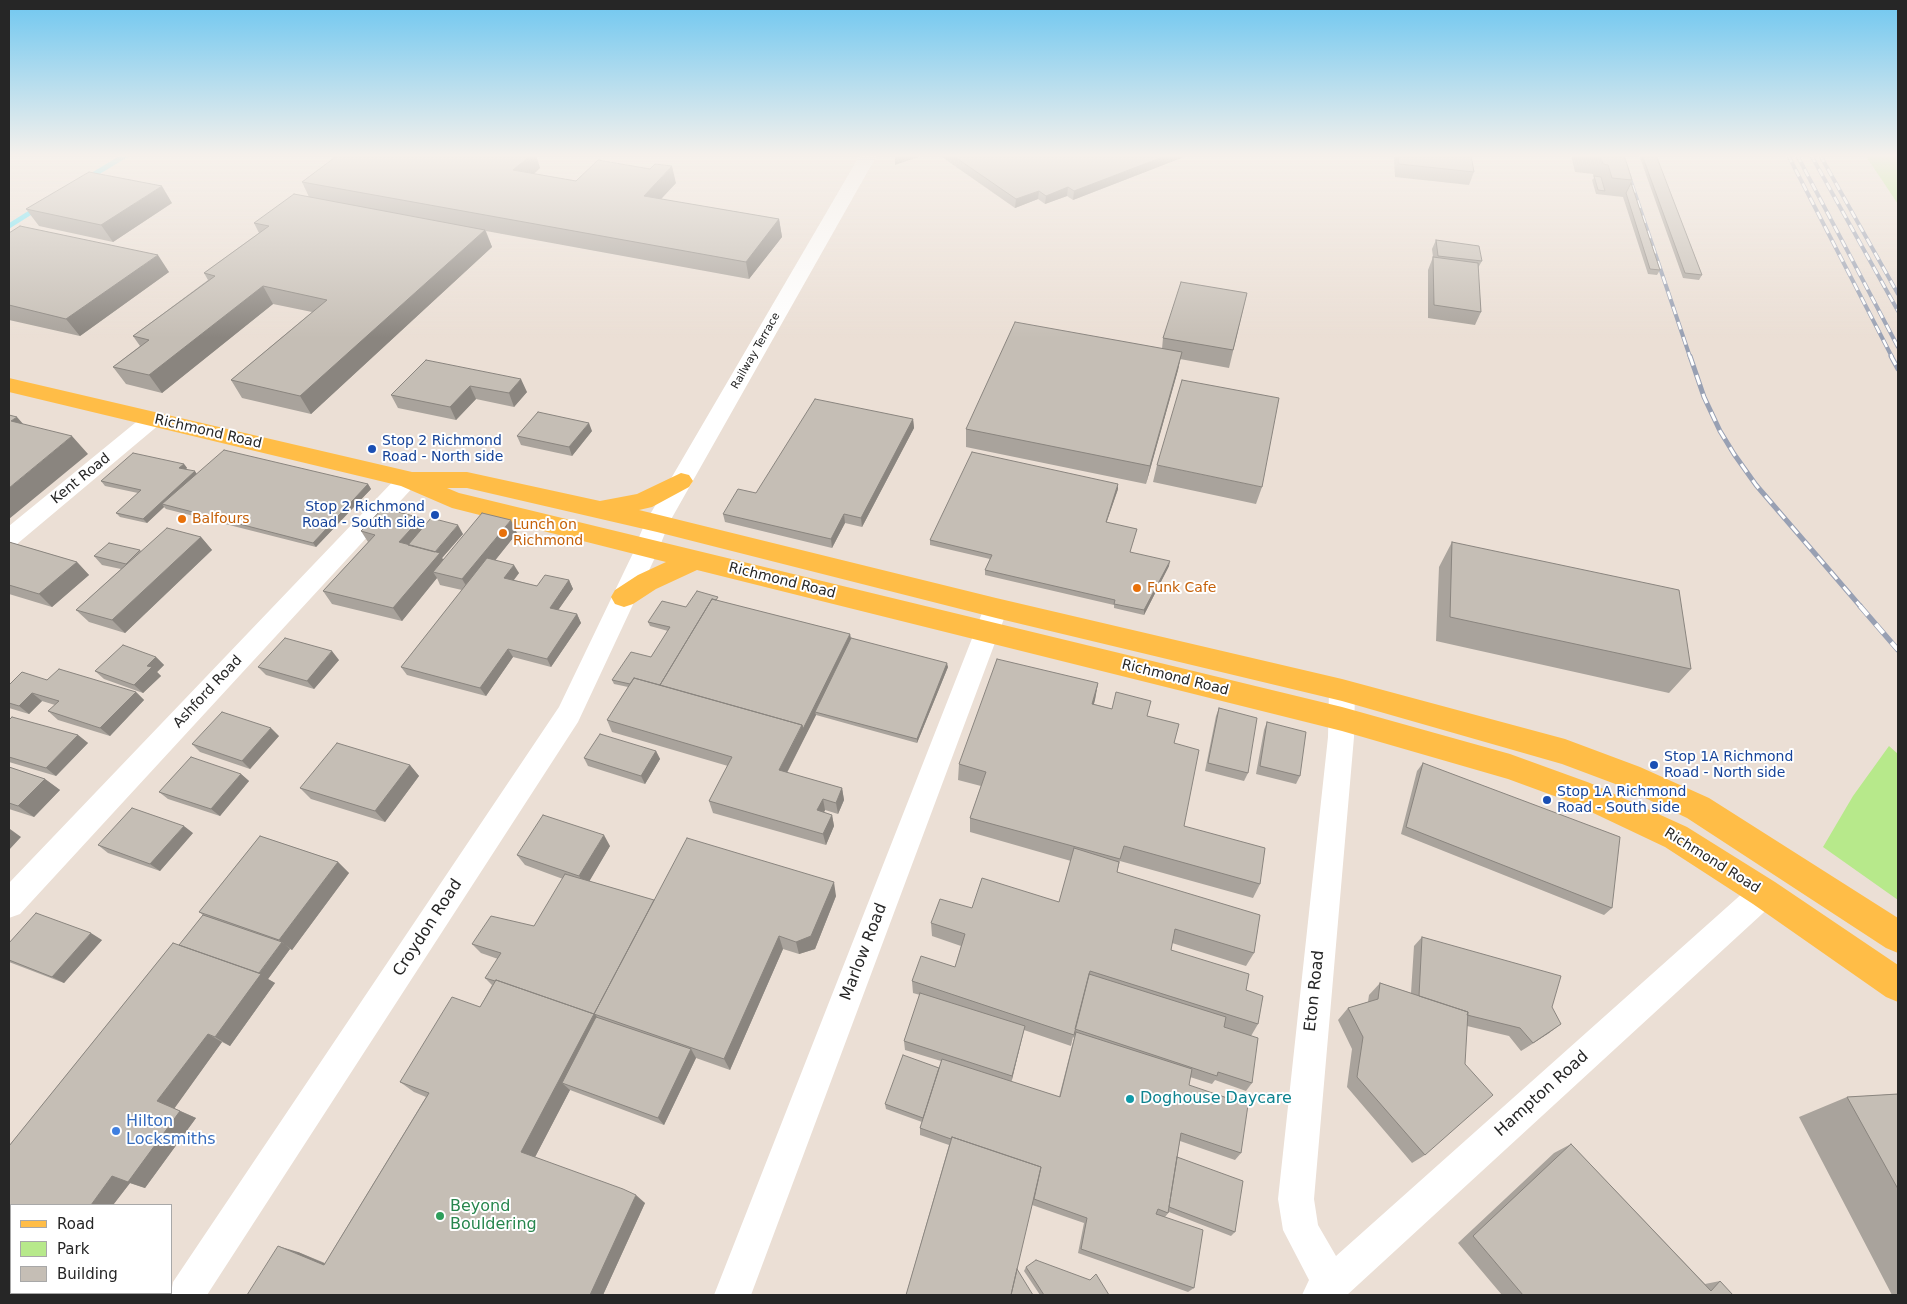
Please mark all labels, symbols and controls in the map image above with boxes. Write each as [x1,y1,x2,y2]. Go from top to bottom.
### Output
street label: Railway Terrace [729,310,783,392]
street label: Richmond Road [153,411,263,453]
place label: Stop 2 Richmond Road - North side [382,433,503,466]
marker: Stop 2 Richmond Road - North side [366,443,378,455]
street label: Kent Road [48,450,114,508]
place label: Stop 2 Richmond Road - South side [302,499,425,532]
marker: Stop 2 Richmond Road - South side [429,509,441,521]
place label: Balfours [192,511,249,527]
marker: Balfours [176,513,188,525]
place label: Lunch on Richmond [513,517,583,550]
marker: Lunch on Richmond [497,527,509,539]
street label: Richmond Road [727,560,837,602]
place label: Funk Cafe [1147,580,1216,596]
marker: Funk Cafe [1131,582,1143,594]
street label: Ashford Road [170,652,246,732]
street label: Richmond Road [1120,657,1230,699]
place label: Stop 1A Richmond Road - North side [1664,749,1793,782]
marker: Stop 1A Richmond Road - North side [1648,759,1660,771]
place label: Stop 1A Richmond Road - South side [1557,784,1686,816]
marker: Stop 1A Richmond Road - South side [1541,794,1553,806]
street label: Richmond Road [1661,825,1763,897]
street label: Croydon Road [389,876,467,980]
street label: Marlow Road [837,901,891,1003]
street label: Eton Road [1301,949,1329,1033]
street label: Hampton Road [1491,1047,1593,1141]
place label: Doghouse Daycare [1140,1089,1292,1109]
marker: Doghouse Daycare [1124,1093,1136,1105]
place label: Hilton Locksmiths [126,1112,216,1150]
marker: Hilton Locksmiths [110,1125,122,1137]
place label: Beyond Bouldering [450,1197,537,1235]
legend [10,1204,172,1294]
marker: Beyond Bouldering [434,1210,446,1222]
text: Road [57,1215,95,1233]
text: Park [57,1240,89,1258]
text: Building [57,1265,118,1283]

